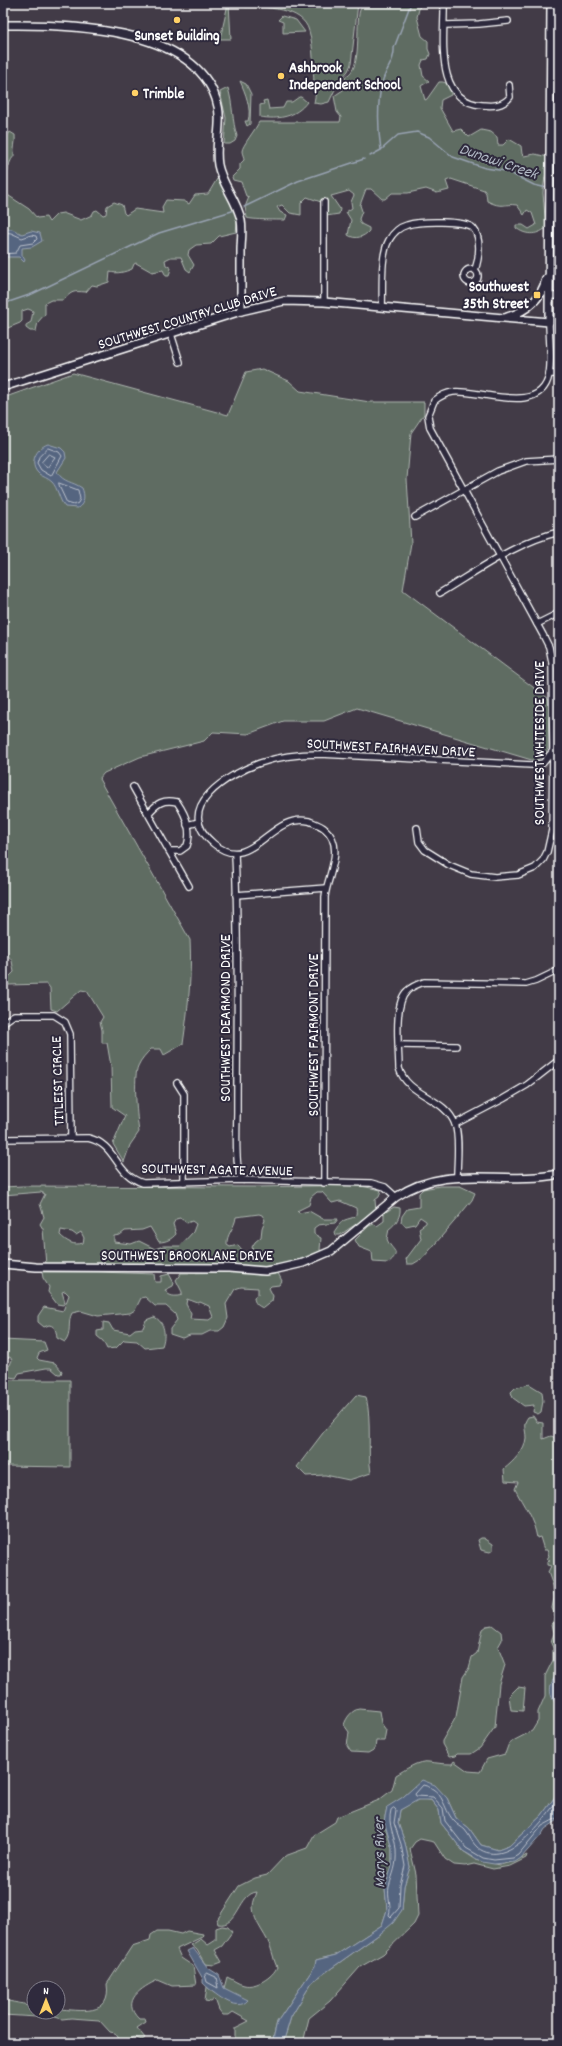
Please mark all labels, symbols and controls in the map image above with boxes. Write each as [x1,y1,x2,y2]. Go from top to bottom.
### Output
marker: Sunset Building [172,15,182,25]
place label: Sunset Building [134,26,220,48]
place label: Ashbrook Independent School [289,58,401,97]
marker: Ashbrook Independent School [276,71,286,81]
place label: Trimble [143,84,185,106]
marker: Trimble [130,88,140,98]
water label: Dunawi Creek [456,138,542,187]
place label: Southwest 35th Street [463,277,529,316]
street label: SOUTHWEST COUNTRY CLUB DRIVE [96,281,280,357]
marker: Southwest 35th Street [532,290,542,300]
street label: SOUTHWEST WHITESIDE DRIVE [530,661,552,825]
street label: SOUTHWEST FAIRHAVEN DRIVE [306,734,476,764]
street label: SOUTHWEST DEARMOND DRIVE [216,934,238,1102]
street label: SOUTHWEST FAIRMONT DRIVE [304,954,326,1116]
street label: TITLEIST CIRCLE [46,1035,72,1126]
street label: SOUTHWEST AGATE AVENUE [141,1159,293,1183]
street label: SOUTHWEST BROOKLANE DRIVE [101,1246,273,1268]
water label: Marys River [368,1816,393,1888]
north arrow [26,1980,66,2020]
text: N [43,1984,49,2000]

